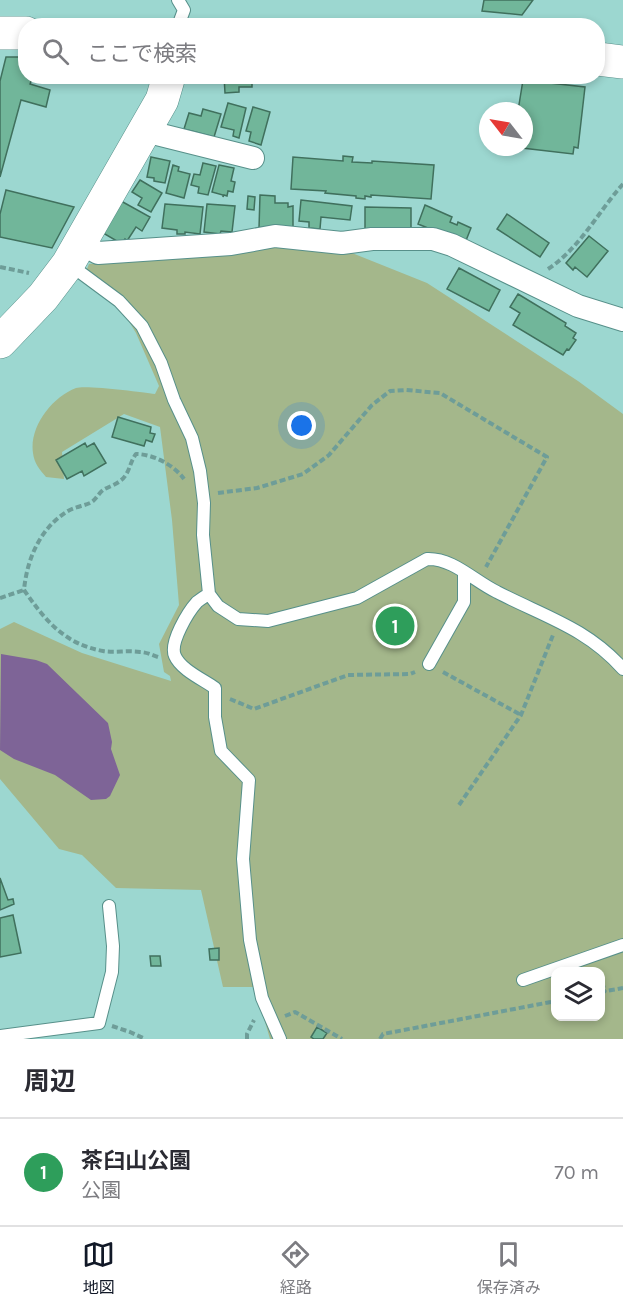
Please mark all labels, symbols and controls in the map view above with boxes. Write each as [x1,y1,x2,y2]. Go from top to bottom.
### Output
search box [18,18,605,84]
icon: search [39,35,72,68]
text: ここで検索 [87,41,197,67]
north arrow [479,102,533,156]
your location [287,411,316,440]
pin: 1 [376,604,414,648]
map controls [551,967,605,1021]
button: layers [551,967,605,1021]
text: 周辺 [24,1066,76,1097]
text: 茶臼山公園 [81,1148,191,1174]
text: 1 [40,1161,47,1184]
text: 70 m [554,1161,599,1184]
text: 公園 [81,1179,121,1202]
tab: 地図 [82,1238,115,1298]
tab: 経路 [279,1238,312,1298]
tab: 保存済み [477,1238,541,1298]

